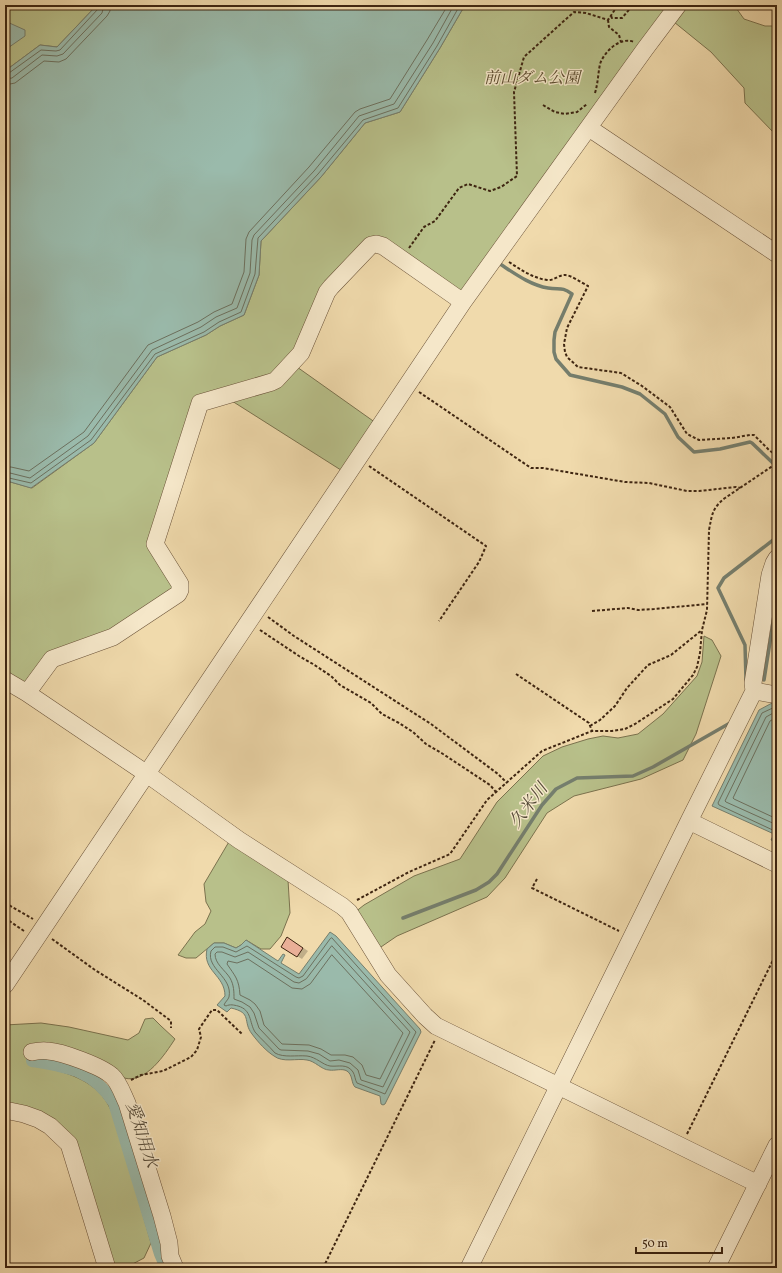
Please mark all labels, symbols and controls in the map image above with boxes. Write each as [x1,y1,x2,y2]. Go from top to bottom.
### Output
park label: 前山ダム公園 [484,68,583,90]
water label: 久米川 [504,777,555,833]
water label: 愛知用水 [120,1099,163,1173]
scale bar [636,1229,722,1255]
text: 50 m [642,1236,668,1252]

